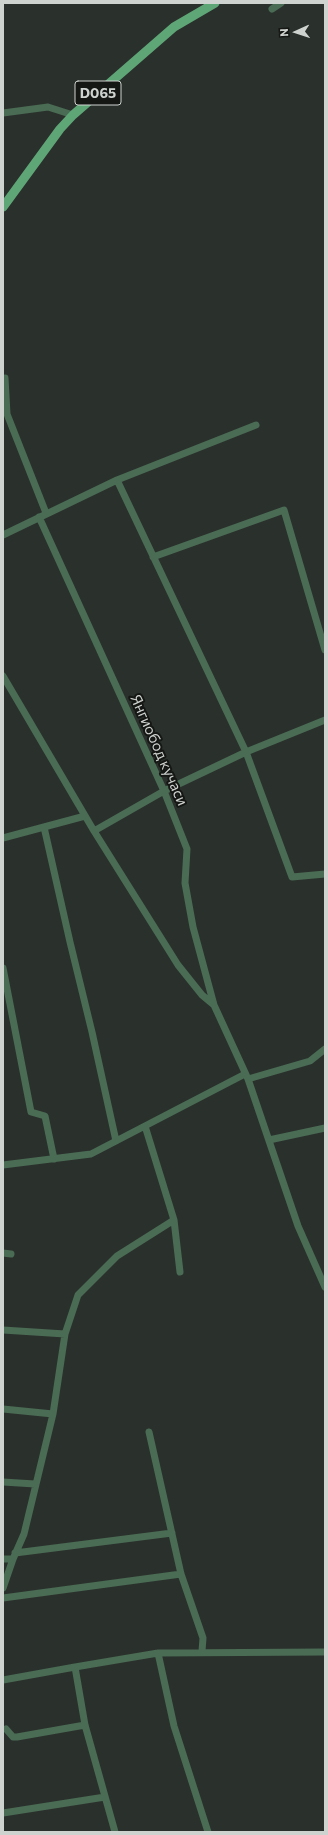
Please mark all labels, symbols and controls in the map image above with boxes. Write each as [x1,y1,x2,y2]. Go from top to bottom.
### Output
north arrow [276,12,316,52]
text: N [277,28,290,37]
road number: D065 [75,81,121,105]
street label: Янгиобод кучаси [126,692,192,808]

